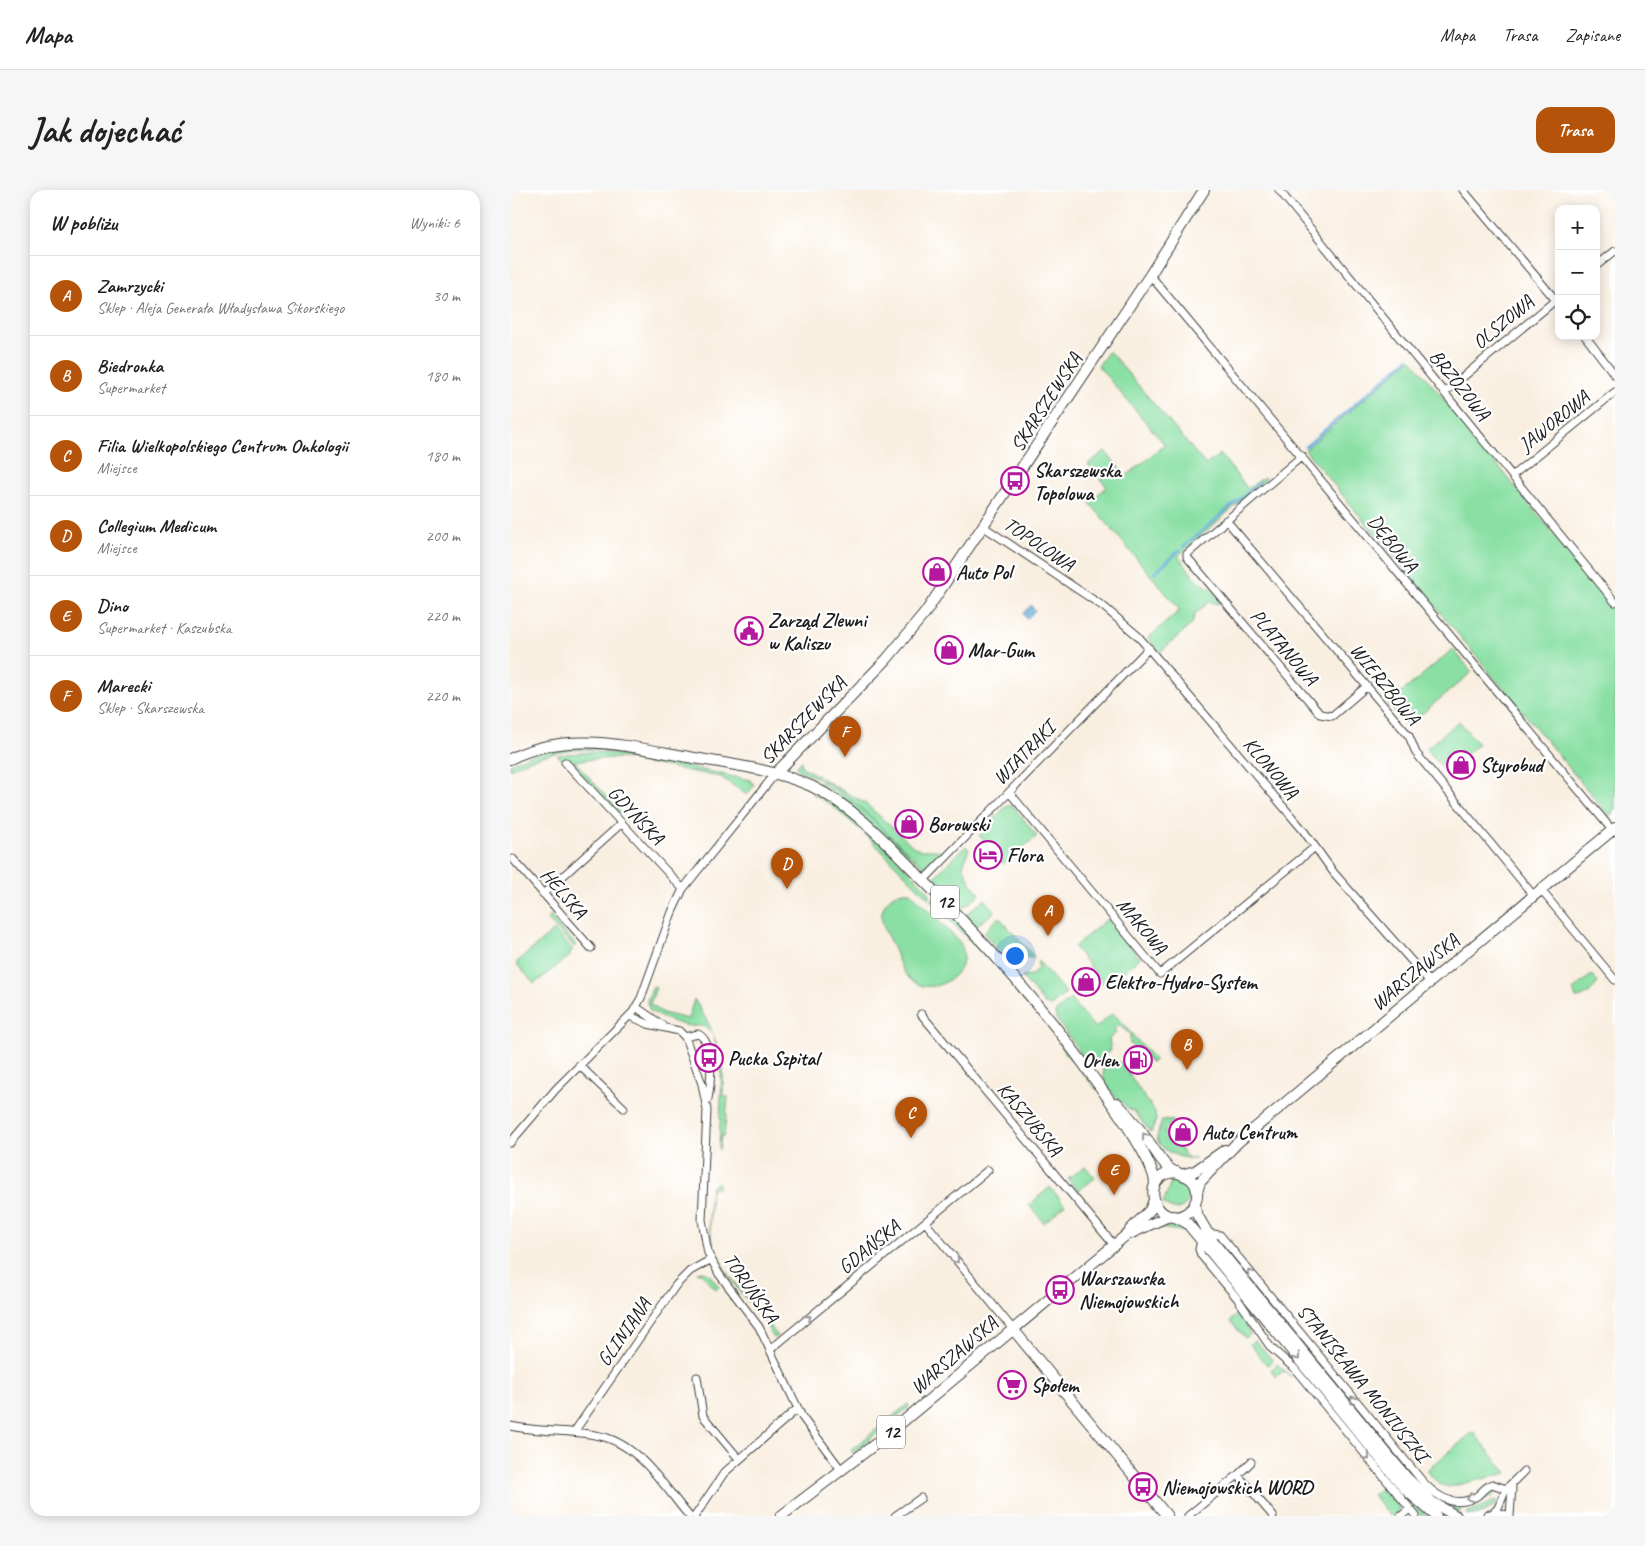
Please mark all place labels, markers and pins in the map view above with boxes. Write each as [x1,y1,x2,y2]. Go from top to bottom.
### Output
place label: Skarszewska Topolowa [1034,458,1122,506]
bus stop icon: Skarszewska Topolowa [1000,466,1030,496]
shop icon: Auto Pol [922,557,952,587]
place label: Auto Pol [956,560,1015,585]
place label: Zarząd Zlewni w Kaliszu [768,608,869,656]
public building icon: Zarząd Zlewni w Kaliszu [734,616,764,646]
shop icon: Mar-Gum [934,635,964,665]
place label: Mar-Gum [968,638,1035,663]
pin: F [829,716,861,757]
shop icon: Styrobud [1446,750,1476,780]
place label: Styrobud [1480,753,1546,779]
shop icon: Borowski [894,809,924,839]
place label: Borowski [928,812,992,837]
hotel icon: Flora [973,840,1003,870]
place label: Flora [1007,843,1045,868]
pin: D [771,848,803,889]
pin: A [1032,895,1064,936]
shop icon: Elektro-Hydro-System [1071,967,1101,997]
place label: Elektro-Hydro-System [1105,970,1258,995]
pin: B [1171,1029,1203,1070]
bus stop icon: Pucka Szpital [694,1043,724,1073]
fuel station icon: Orlen [1123,1045,1153,1075]
place label: Pucka Szpital [728,1046,822,1071]
place label: Orlen [1082,1048,1121,1073]
pin: C [895,1097,927,1138]
shop icon: Auto Centrum [1168,1117,1198,1147]
place label: Auto Centrum [1202,1120,1299,1145]
pin: E [1098,1154,1130,1195]
place label: Warszawska Niemojowskich [1079,1266,1180,1314]
bus stop icon: Warszawska Niemojowskich [1045,1275,1075,1305]
supermarket icon: Społem [997,1370,1027,1400]
place label: Społem [1031,1373,1080,1398]
bus stop icon: Niemojowskich WORD [1128,1472,1158,1502]
place label: Niemojowskich WORD [1162,1475,1315,1500]

